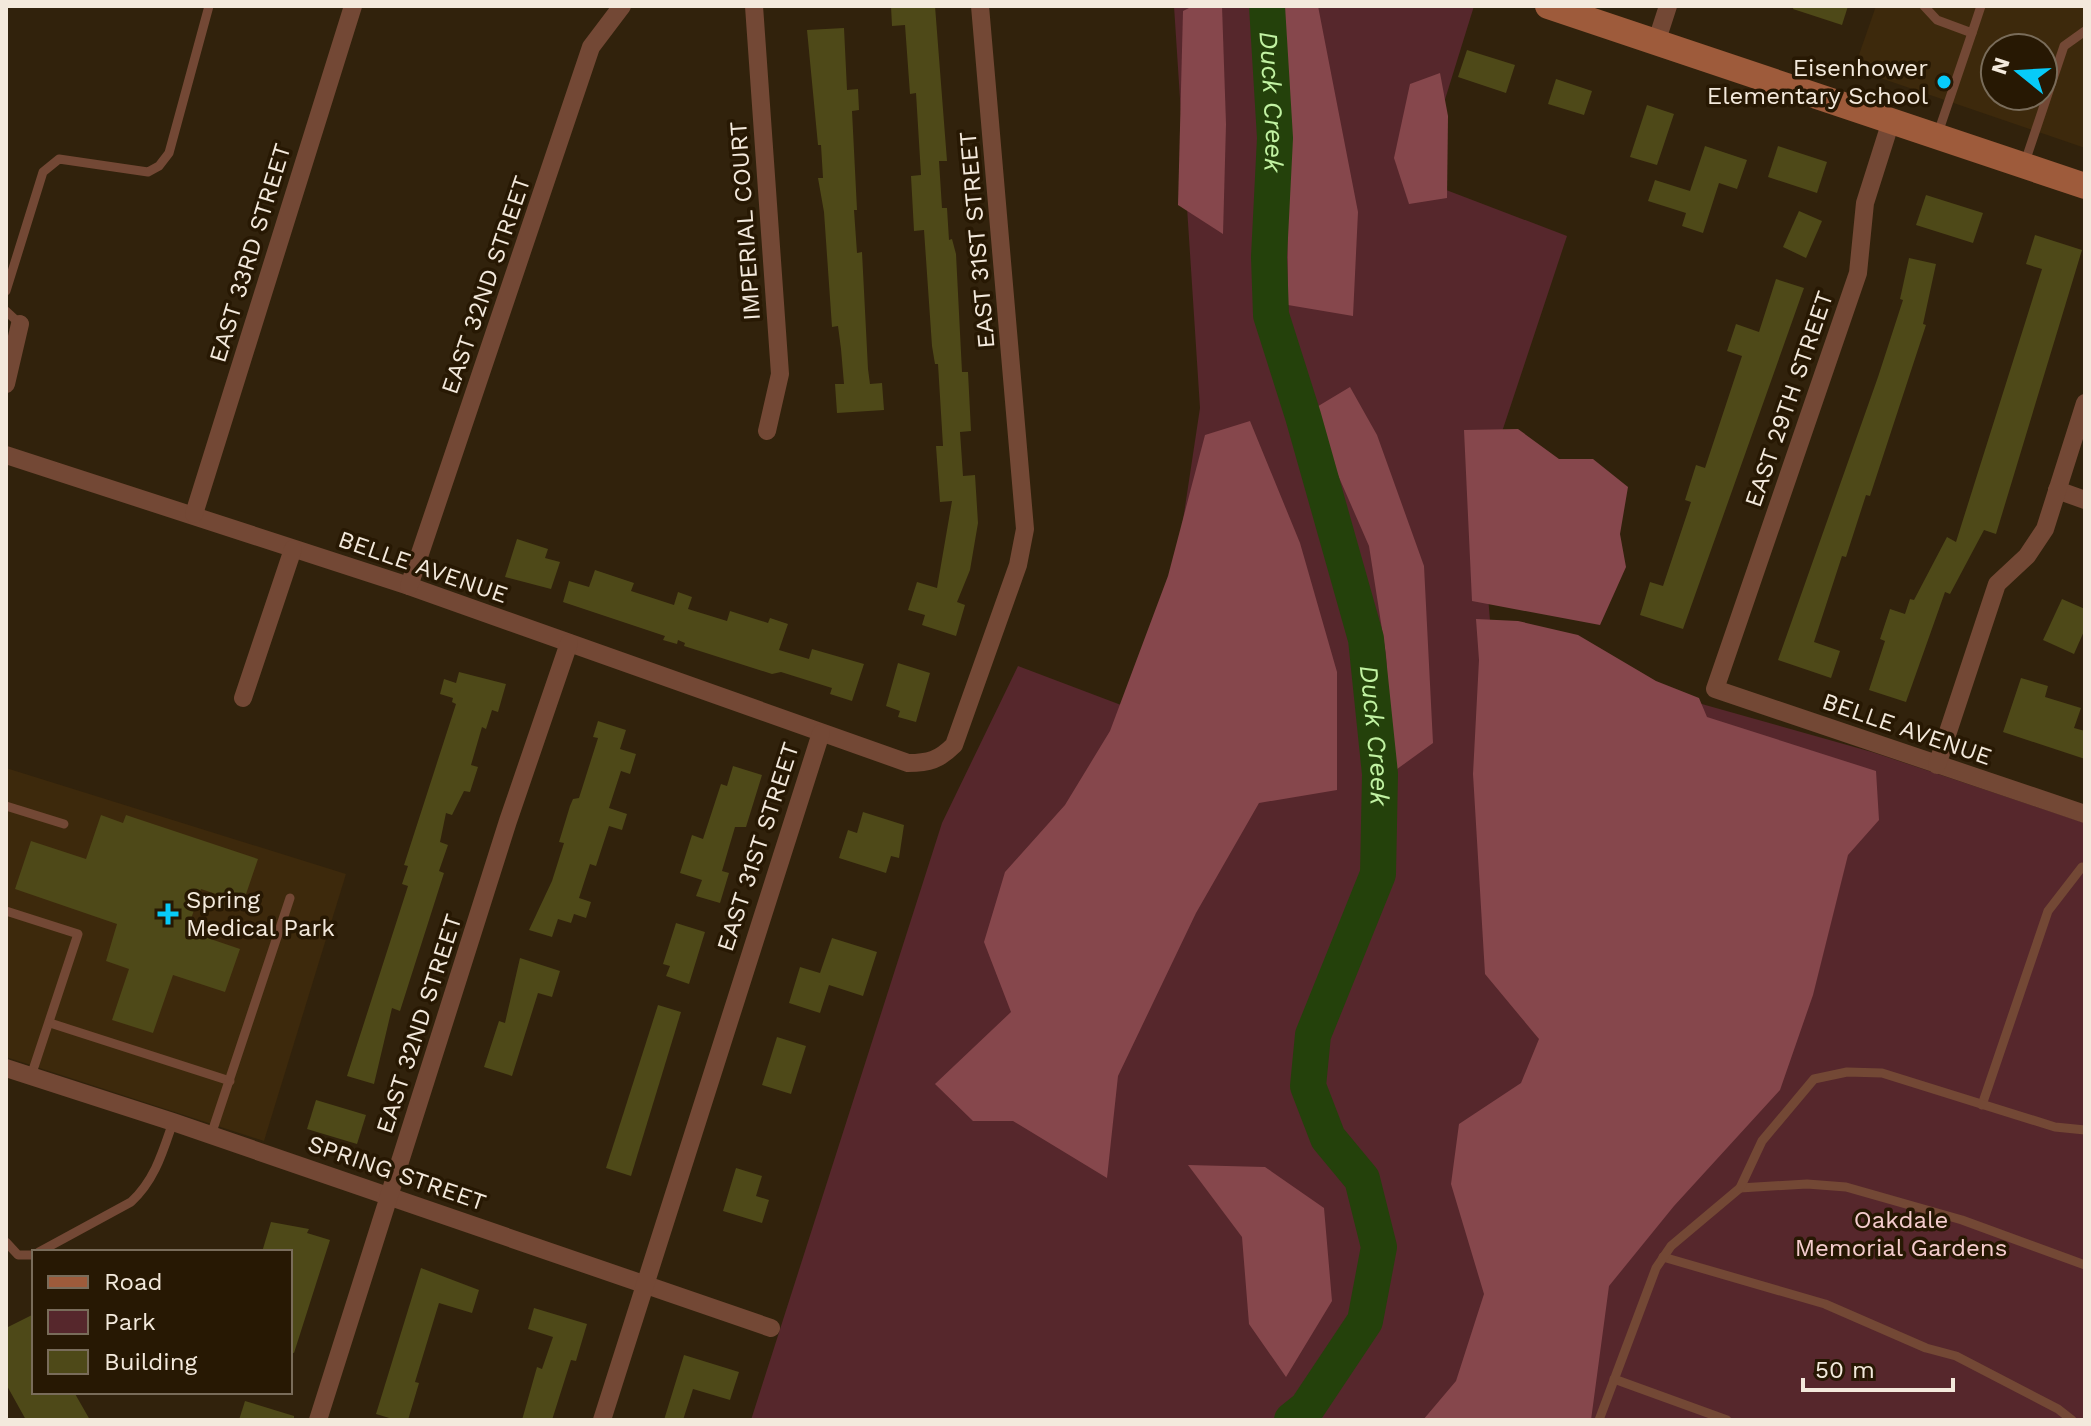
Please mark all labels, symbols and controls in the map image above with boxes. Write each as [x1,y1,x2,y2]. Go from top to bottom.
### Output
water label: Duck Creek [1254,30,1290,174]
north arrow [1979,32,2059,112]
place label: Eisenhower Elementary School [1707,54,1929,110]
text: N [1986,54,2015,78]
marker: Eisenhower Elementary School [1935,73,1953,91]
street label: IMPERIAL COURT [724,120,766,322]
street label: EAST 31ST STREET [954,130,1000,350]
street label: EAST 33RD STREET [203,140,297,366]
street label: EAST 32ND STREET [435,172,537,398]
street label: EAST 29TH STREET [1739,287,1839,511]
street label: BELLE AVENUE [335,525,511,609]
water label: Duck Creek [1354,664,1395,807]
street label: BELLE AVENUE [1819,687,1995,771]
street label: EAST 31ST STREET [711,739,805,955]
place label: Spring Medical Park [186,886,335,942]
marker: Spring Medical Park [157,903,179,925]
street label: EAST 32ND STREET [370,911,468,1137]
street label: SPRING STREET [304,1129,490,1217]
park label: Oakdale Memorial Gardens [1795,1206,2007,1262]
legend [32,1250,292,1394]
text: Road [104,1268,163,1296]
text: Park [104,1308,156,1336]
scale bar [1803,1342,1953,1392]
text: Building [104,1348,197,1376]
text: 50 m [1815,1356,1875,1384]

